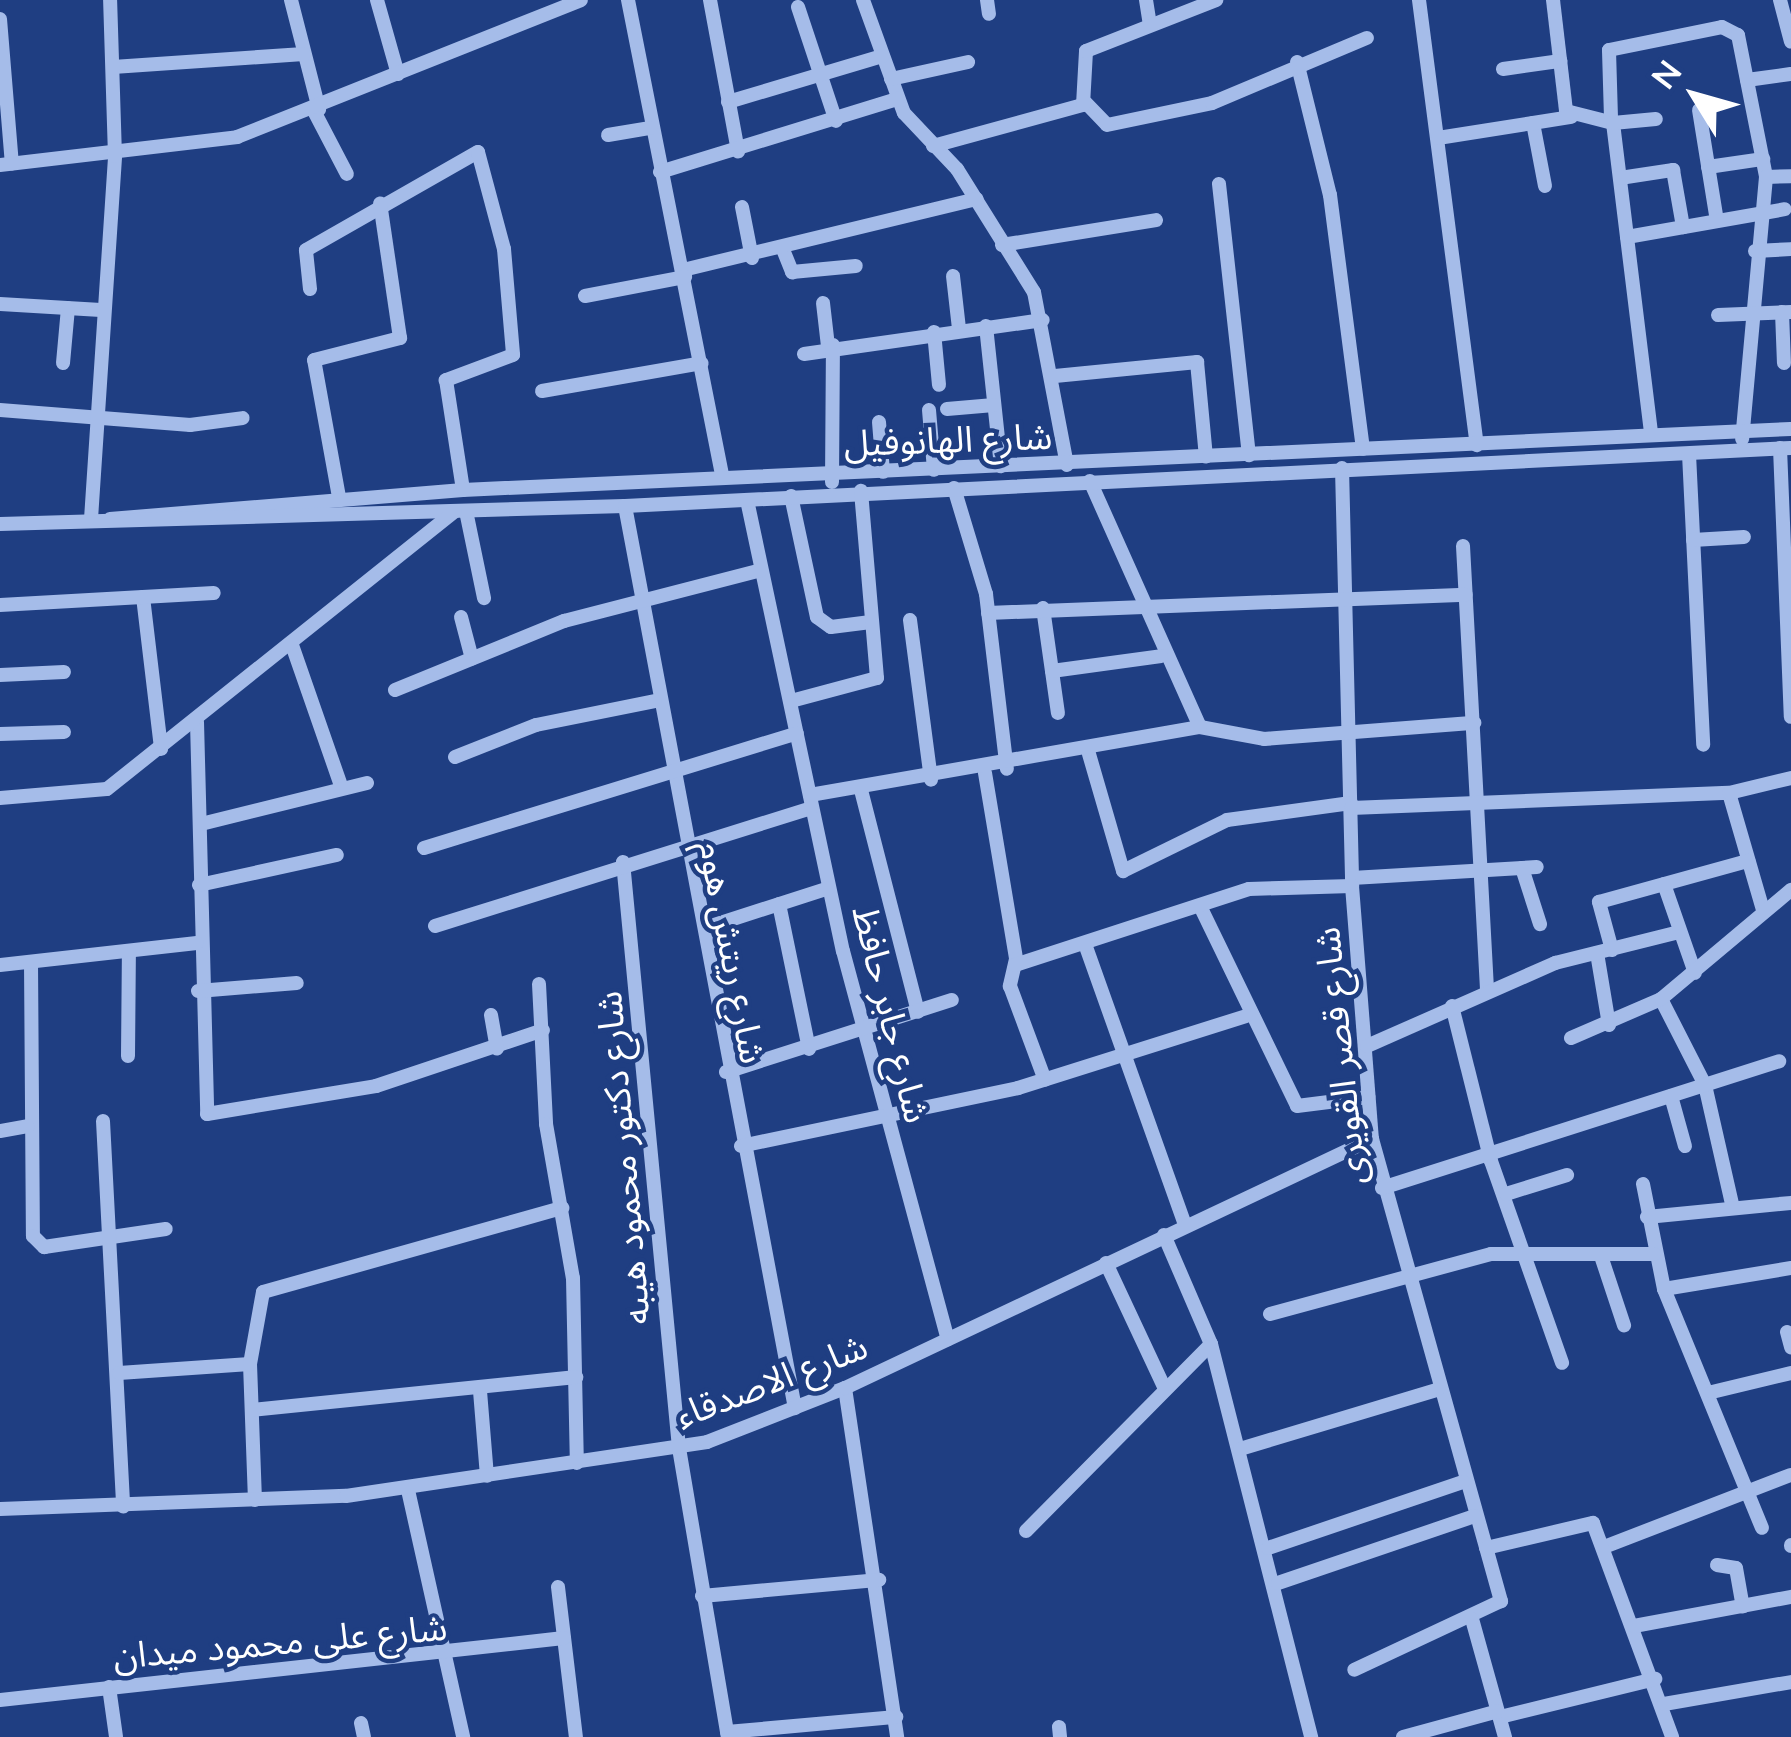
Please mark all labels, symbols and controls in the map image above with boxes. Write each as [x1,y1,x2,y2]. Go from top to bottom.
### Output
north arrow [1635,36,1755,156]
text: N [1642,52,1690,96]
street label: شارع الهانوفيل [843,414,1053,464]
street label: شارع ريتش هوم [690,837,776,1067]
street label: شارع جابر حافظ [844,901,940,1127]
street label: شارع قصر القويرى [1304,925,1374,1187]
street label: شارع دكتور محمود هيبه [586,989,658,1327]
street label: شارع الاصدقاء [669,1324,873,1436]
street label: شارع على محمود ميدان [111,1605,449,1677]

